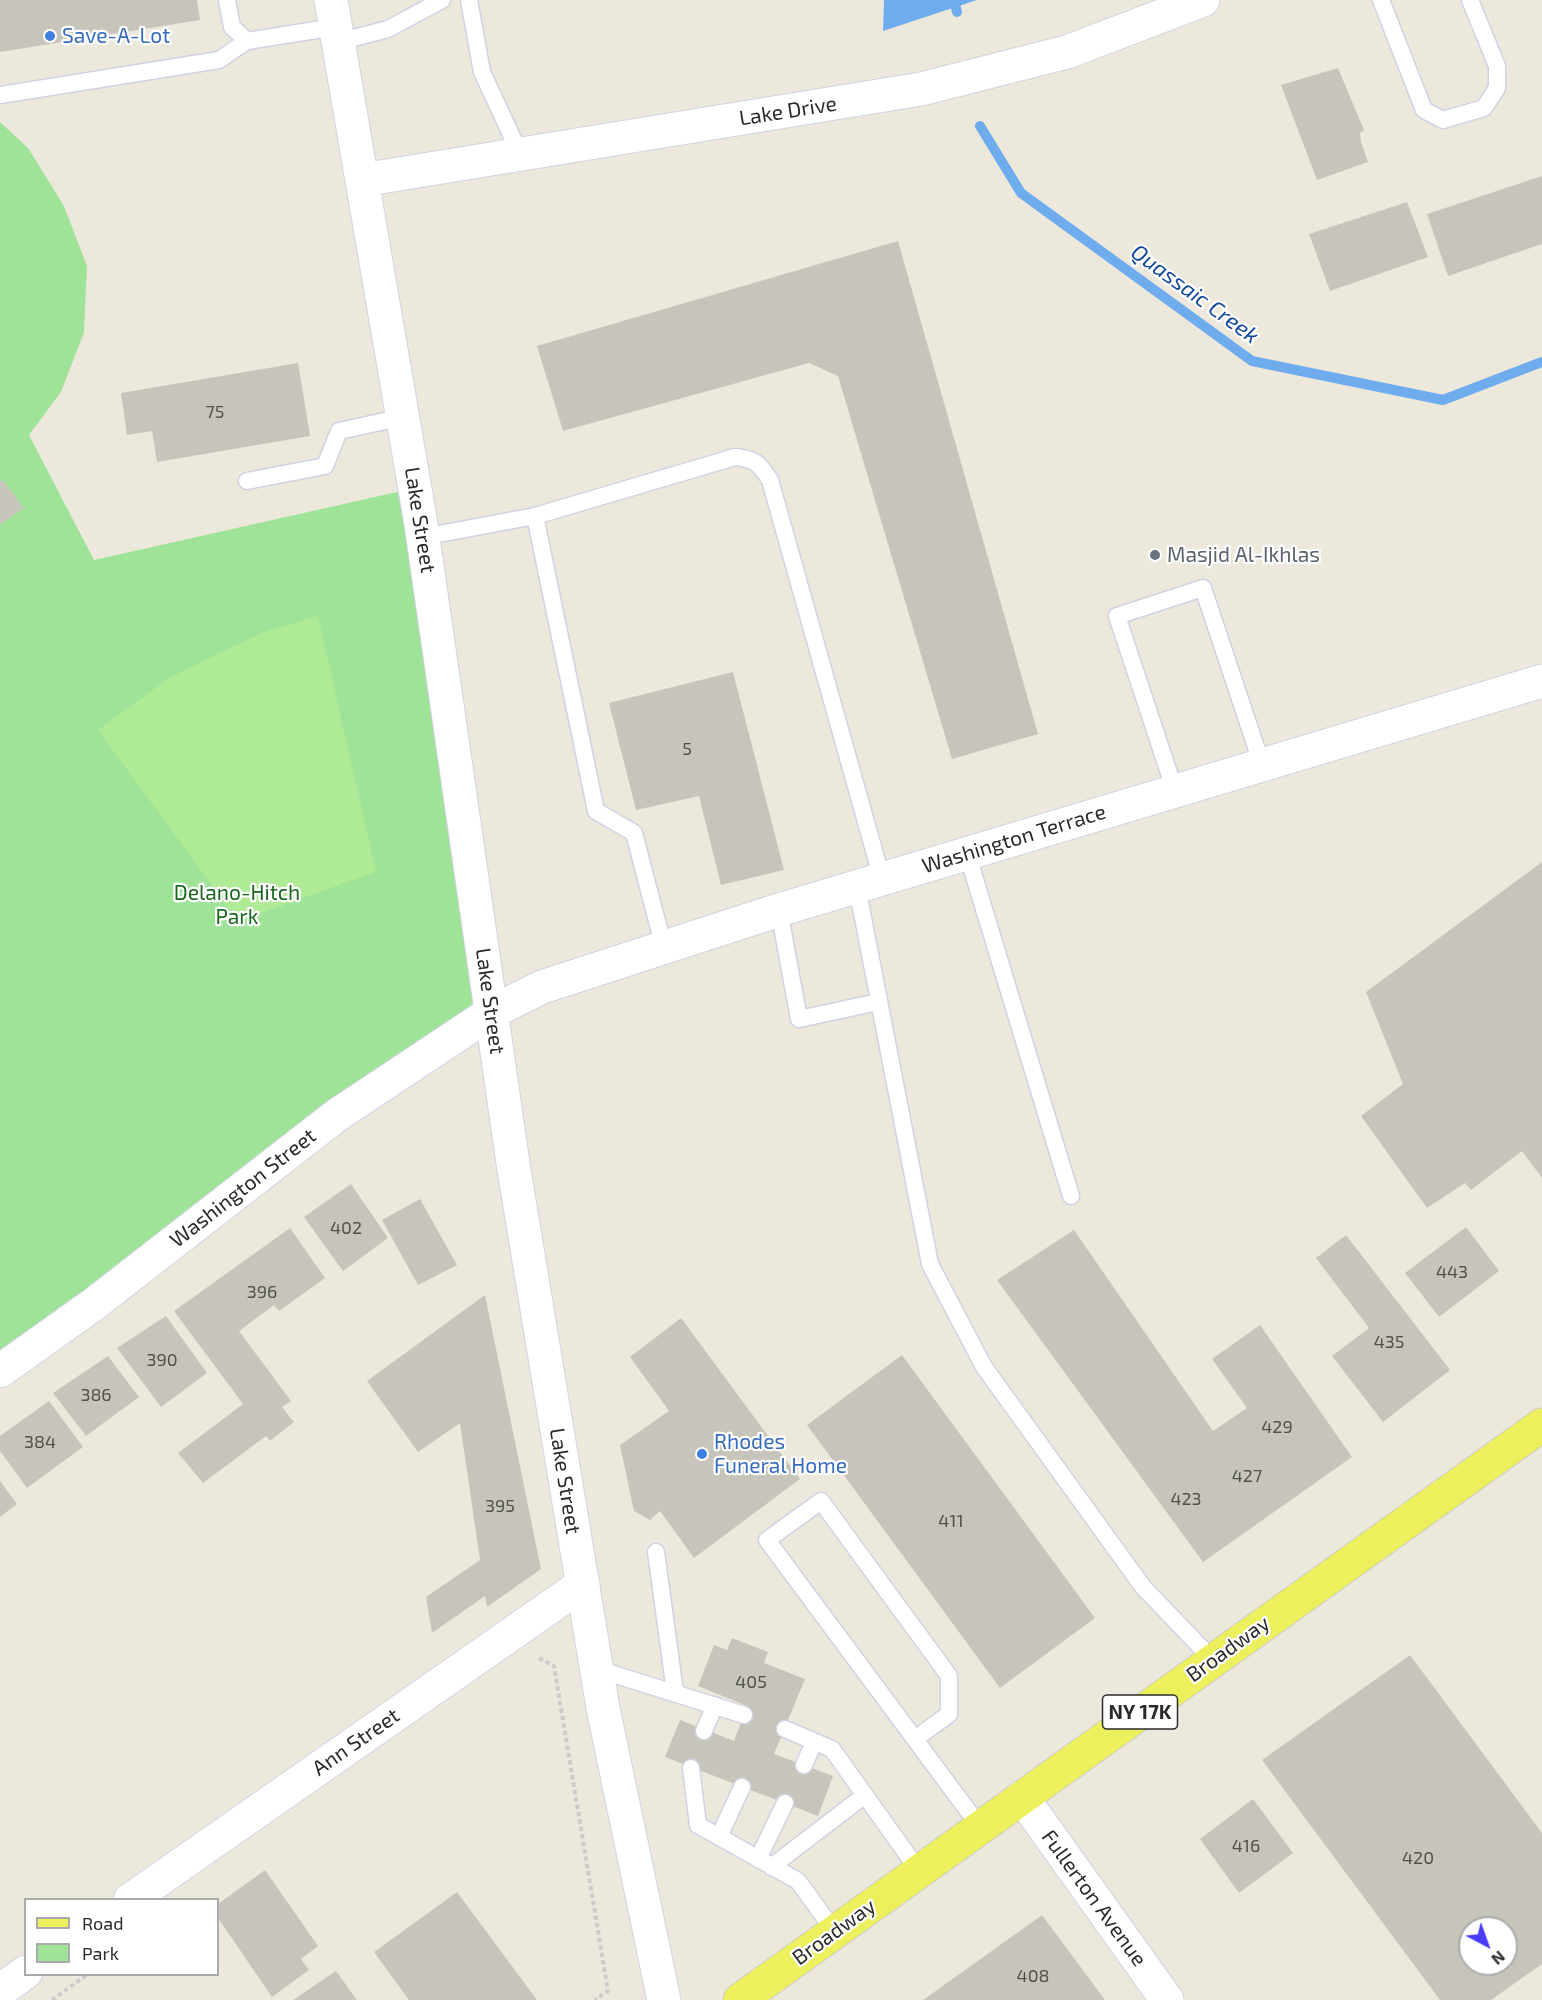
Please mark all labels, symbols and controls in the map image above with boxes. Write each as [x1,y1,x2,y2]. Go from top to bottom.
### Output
place label: Save-A-Lot [62,23,170,49]
marker: Save-A-Lot [43,29,57,43]
street label: Lake Drive [737,91,839,131]
water label: Quassaic Creek [1126,239,1264,349]
house number: 75 [206,401,224,423]
street label: Lake Street [399,465,441,575]
place label: Masjid Al-Ikhlas [1167,542,1320,568]
marker: Masjid Al-Ikhlas [1148,548,1162,562]
house number: 5 [682,738,692,760]
street label: Washington Terrace [919,799,1109,879]
park label: Delano-Hitch Park [174,880,300,930]
street label: Lake Street [470,946,510,1056]
street label: Washington Street [165,1123,321,1253]
house number: 402 [330,1217,362,1239]
house number: 443 [1436,1261,1468,1283]
house number: 396 [247,1281,277,1303]
house number: 435 [1374,1331,1404,1353]
house number: 390 [146,1349,178,1371]
house number: 386 [80,1384,112,1406]
house number: 429 [1261,1416,1293,1438]
street label: Lake Street [544,1426,586,1536]
place label: Rhodes Funeral Home [714,1429,847,1479]
house number: 384 [24,1431,56,1453]
marker: Rhodes Funeral Home [695,1447,709,1461]
house number: 427 [1232,1465,1262,1487]
house number: 423 [1170,1488,1202,1510]
house number: 395 [485,1495,515,1517]
house number: 411 [938,1510,964,1532]
street label: Broadway [1182,1610,1274,1688]
house number: 405 [735,1671,767,1693]
road number: NY 17K [1102,1695,1178,1729]
street label: Ann Street [308,1703,404,1781]
street label: Fullerton Avenue [1036,1825,1152,1971]
house number: 416 [1232,1835,1260,1857]
house number: 420 [1402,1847,1434,1869]
street label: Broadway [788,1893,880,1971]
legend [24,1898,219,1976]
text: Road [82,1912,123,1934]
north arrow [1458,1916,1518,1976]
text: Park [82,1942,119,1964]
text: N [1488,1947,1509,1969]
house number: 408 [1017,1965,1049,1987]

